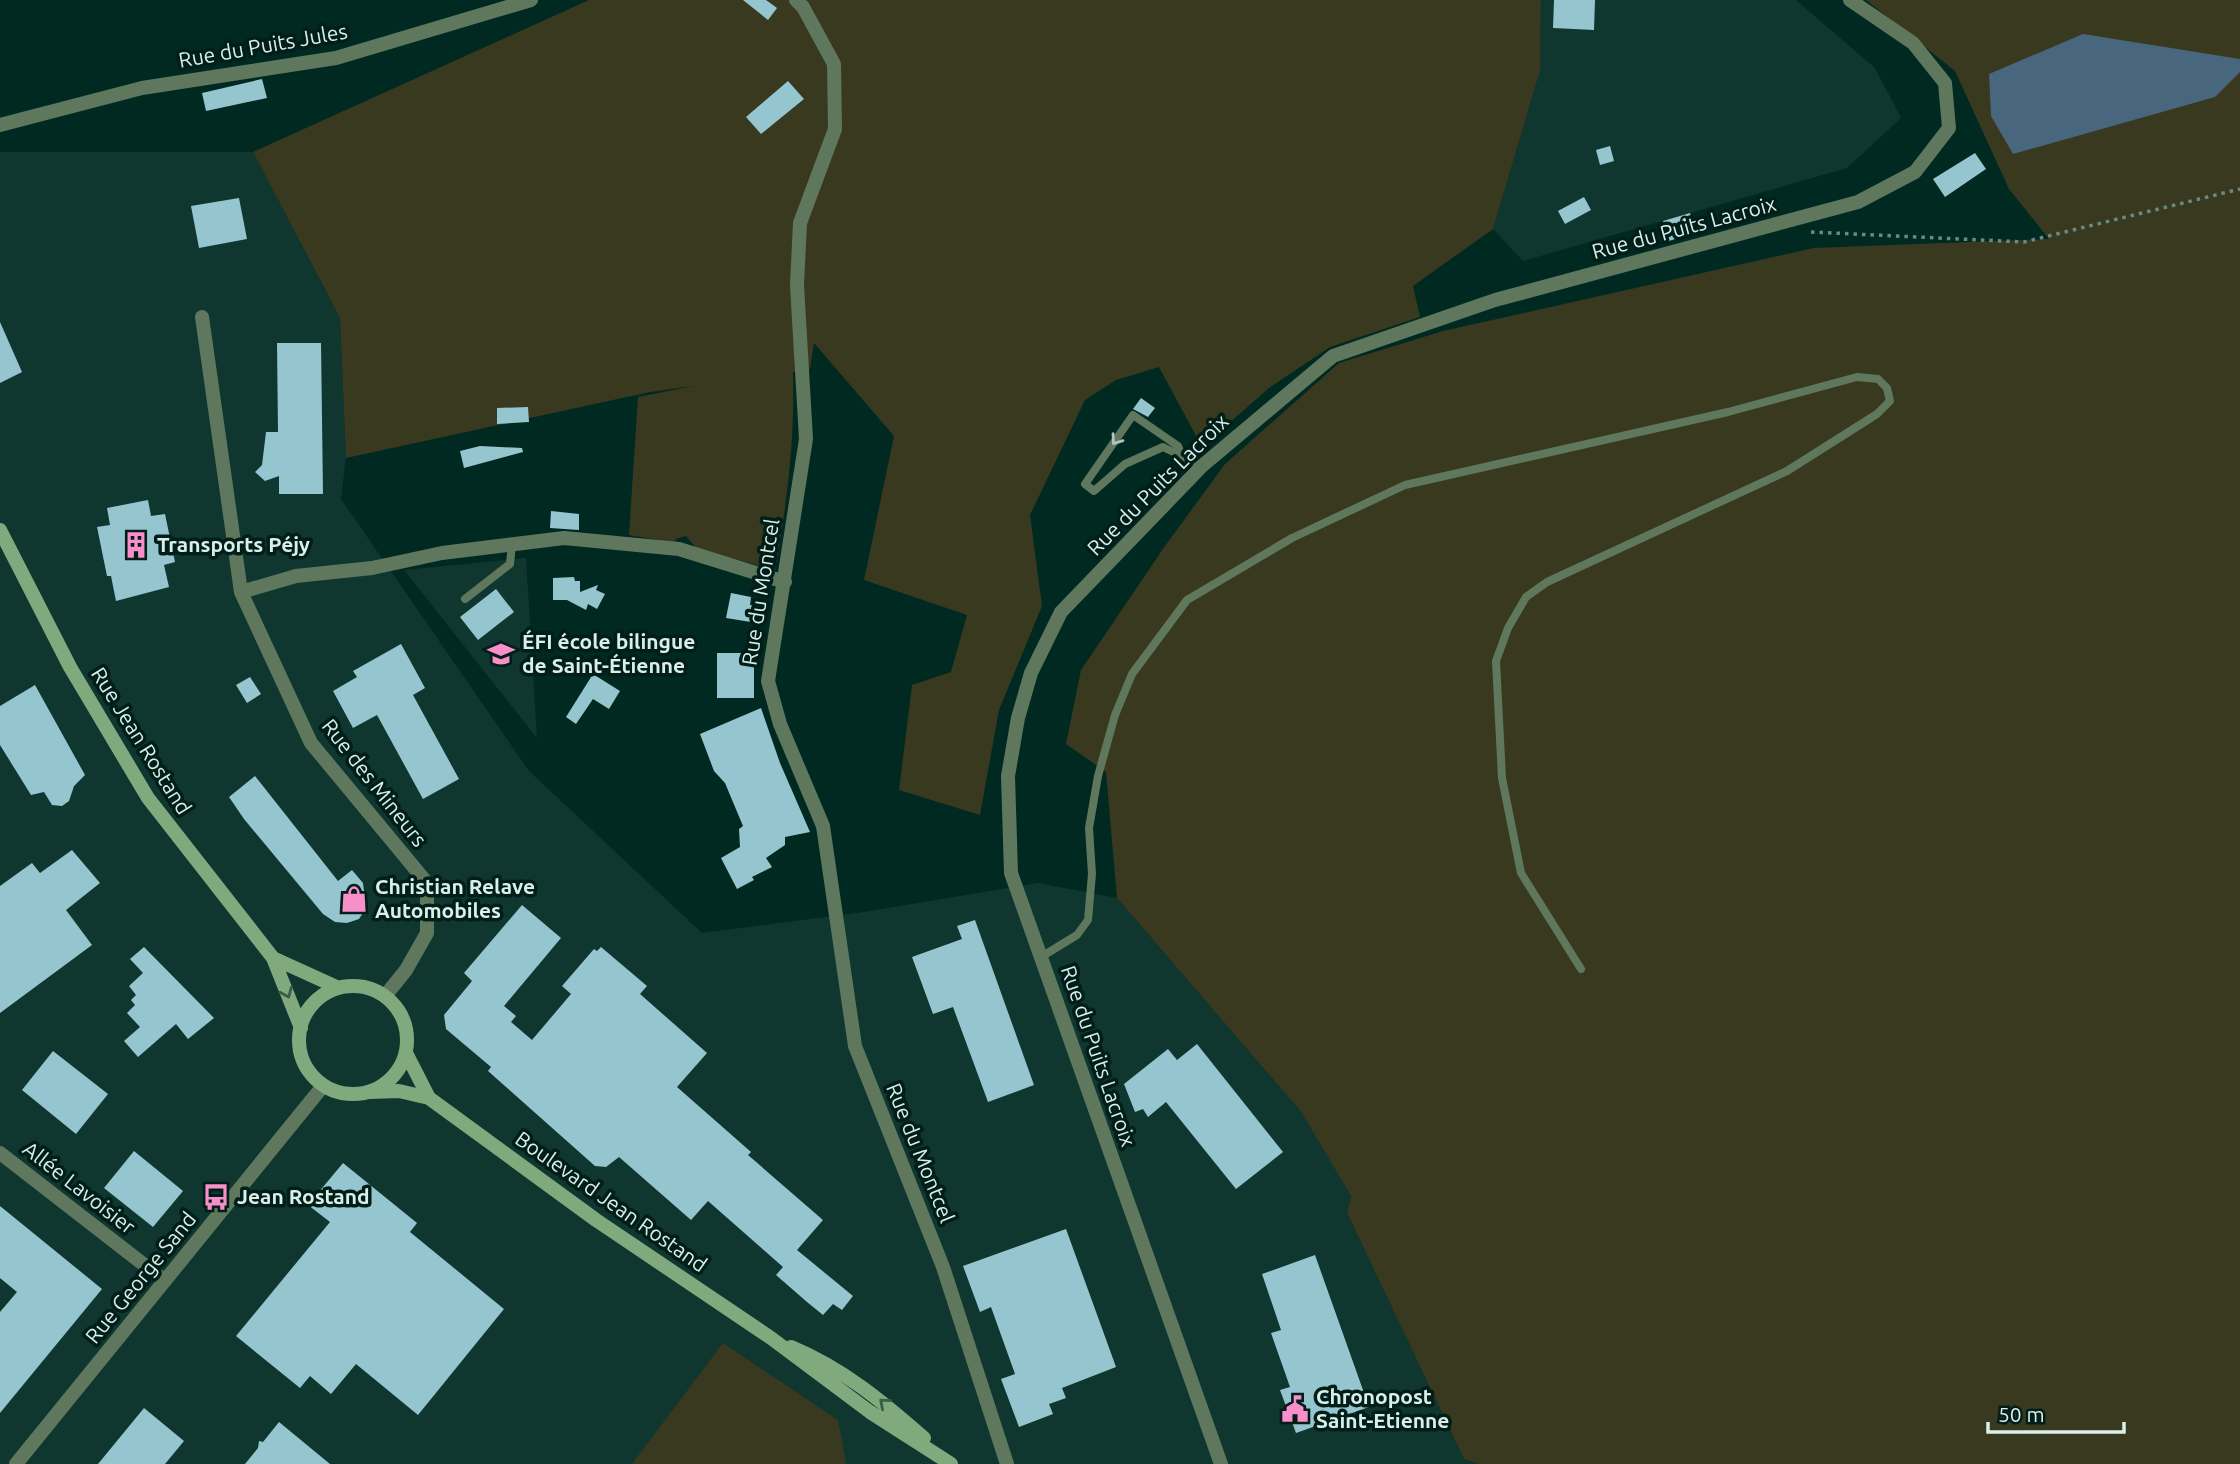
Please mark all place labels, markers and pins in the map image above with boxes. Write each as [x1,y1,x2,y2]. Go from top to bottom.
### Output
building icon: Transports Péjy [121,530,151,560]
place label: Transports Péjy [157,532,310,556]
place label: ÉFI école bilingue de Saint-Étienne [522,629,695,677]
school or university icon: ÉFI école bilingue de Saint-Étienne [486,639,516,669]
place label: Christian Relave Automobiles [375,874,535,922]
shop icon: Christian Relave Automobiles [339,884,369,914]
bus stop icon: Jean Rostand [201,1182,231,1212]
place label: Jean Rostand [237,1184,370,1208]
place label: Chronopost Saint-Etienne [1316,1384,1449,1432]
public building icon: Chronopost Saint-Etienne [1280,1394,1310,1424]

